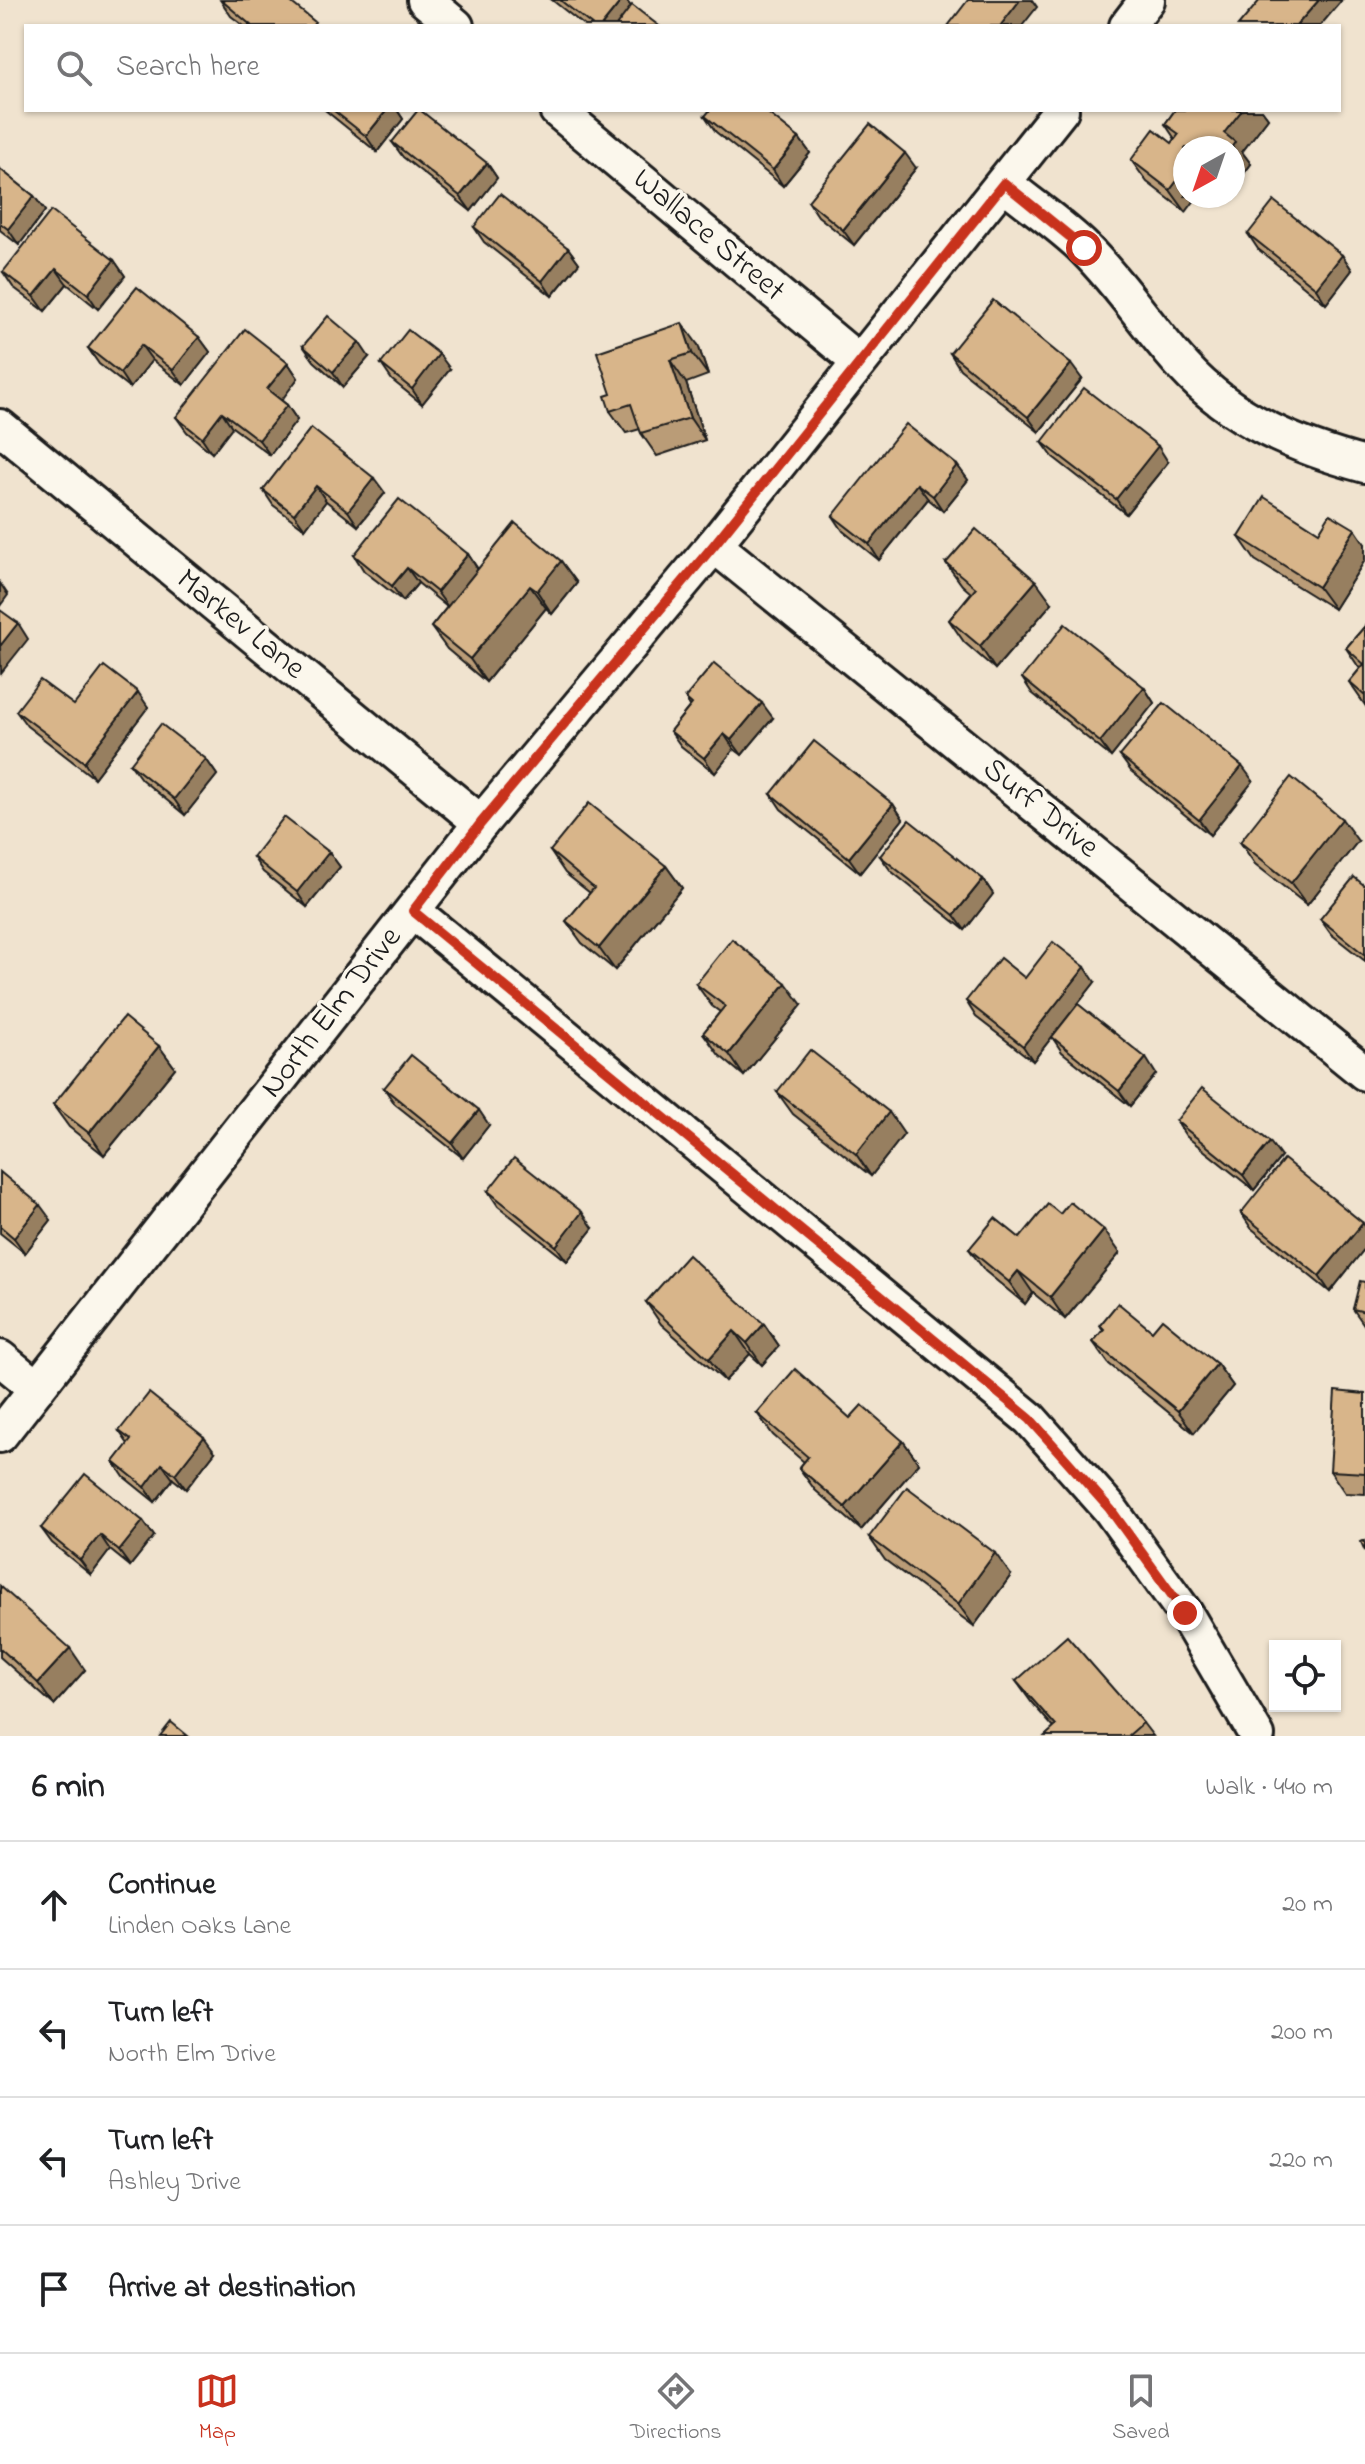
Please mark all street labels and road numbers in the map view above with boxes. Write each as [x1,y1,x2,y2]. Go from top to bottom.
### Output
street label: Wallace Street [621,158,795,314]
street label: Markev Lane [165,558,315,692]
street label: Surf Drive [971,747,1109,871]
street label: North Elm Drive [250,917,415,1109]

